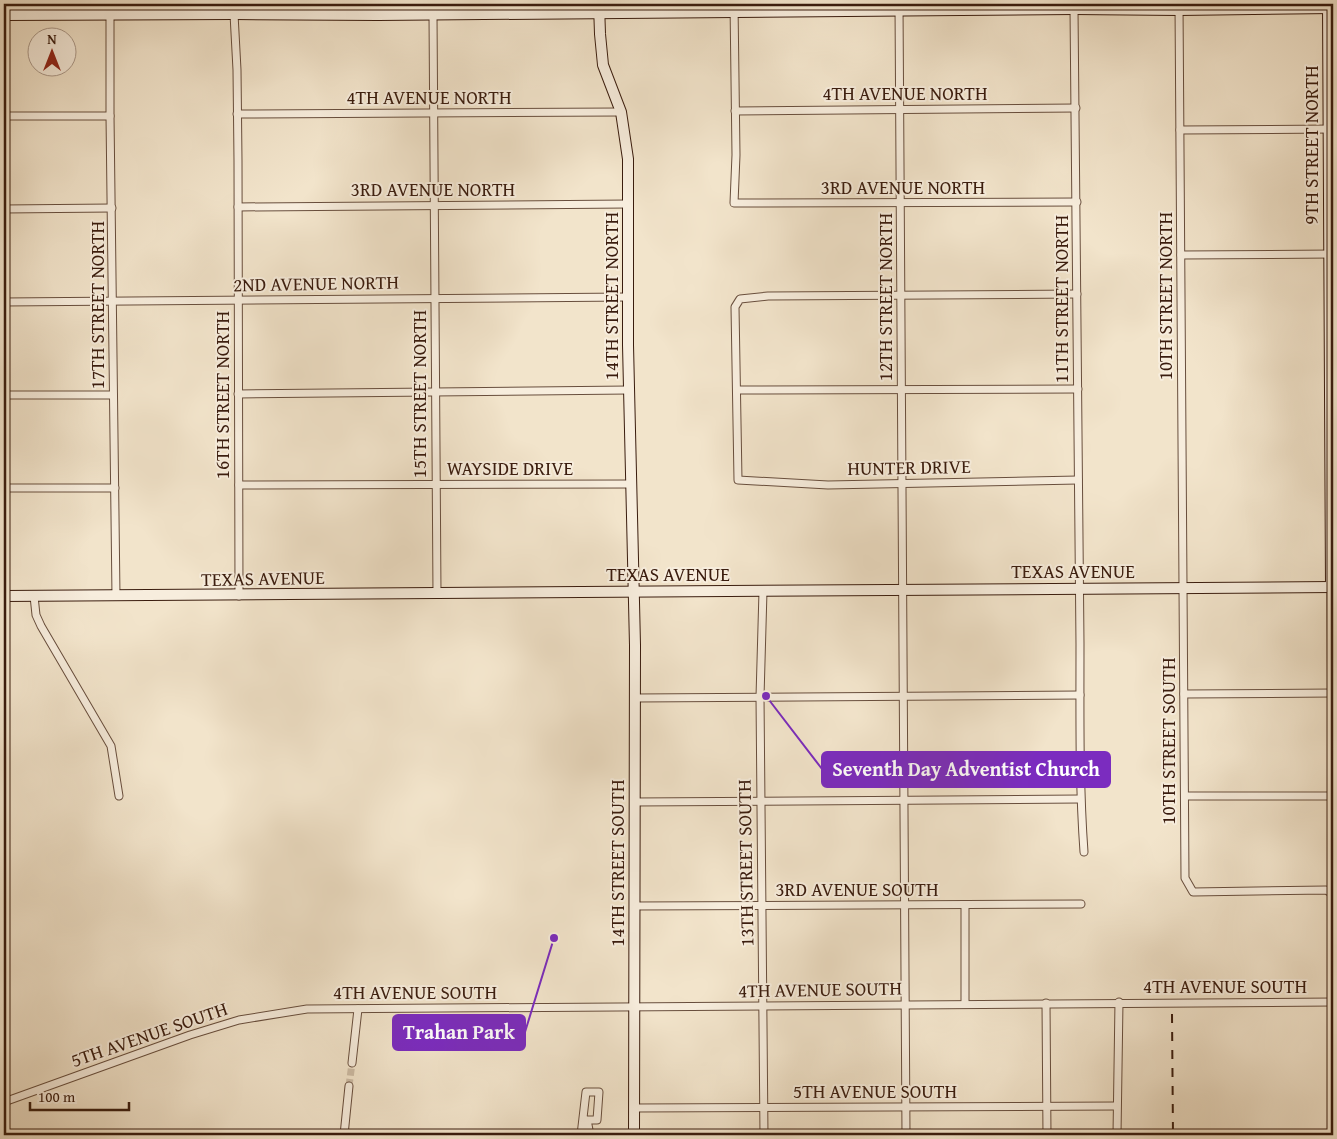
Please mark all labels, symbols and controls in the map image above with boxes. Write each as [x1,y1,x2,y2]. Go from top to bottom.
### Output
north arrow [28,28,78,78]
text: N [47,29,57,49]
street label: 9TH STREET NORTH [1297,65,1325,225]
street label: 4TH AVENUE NORTH [822,79,988,107]
street label: 4TH AVENUE NORTH [346,83,512,111]
street label: 3RD AVENUE NORTH [821,173,985,201]
street label: 3RD AVENUE NORTH [351,175,515,203]
street label: 14TH STREET NORTH [597,212,625,380]
street label: 10TH STREET NORTH [1151,212,1179,380]
street label: 12TH STREET NORTH [871,213,899,381]
street label: 11TH STREET NORTH [1047,215,1075,383]
street label: 17TH STREET NORTH [83,221,111,389]
street label: 2ND AVENUE NORTH [233,268,399,298]
street label: 15TH STREET NORTH [405,310,433,478]
street label: 16TH STREET NORTH [208,311,236,479]
street label: HUNTER DRIVE [847,452,971,482]
street label: WAYSIDE DRIVE [447,454,574,482]
street label: TEXAS AVENUE [1011,557,1135,585]
street label: TEXAS AVENUE [606,560,730,588]
street label: TEXAS AVENUE [201,563,325,593]
street label: 10TH STREET SOUTH [1154,657,1182,825]
callout: Seventh Day Adventist Church [822,752,1110,787]
text: Seventh Day Adventist Church [832,754,1100,783]
street label: 14TH STREET SOUTH [603,779,631,947]
street label: 13TH STREET SOUTH [730,779,760,947]
street label: 3RD AVENUE SOUTH [775,875,939,903]
street label: 4TH AVENUE SOUTH [1143,972,1307,1000]
street label: 4TH AVENUE SOUTH [738,974,902,1004]
street label: 4TH AVENUE SOUTH [333,978,497,1006]
street label: 5TH AVENUE SOUTH [67,994,231,1074]
callout: Trahan Park [393,1015,525,1050]
text: Trahan Park [403,1017,516,1046]
street label: 5TH AVENUE SOUTH [793,1077,957,1105]
scale bar [30,1079,129,1111]
text: 100 m [38,1086,76,1107]

